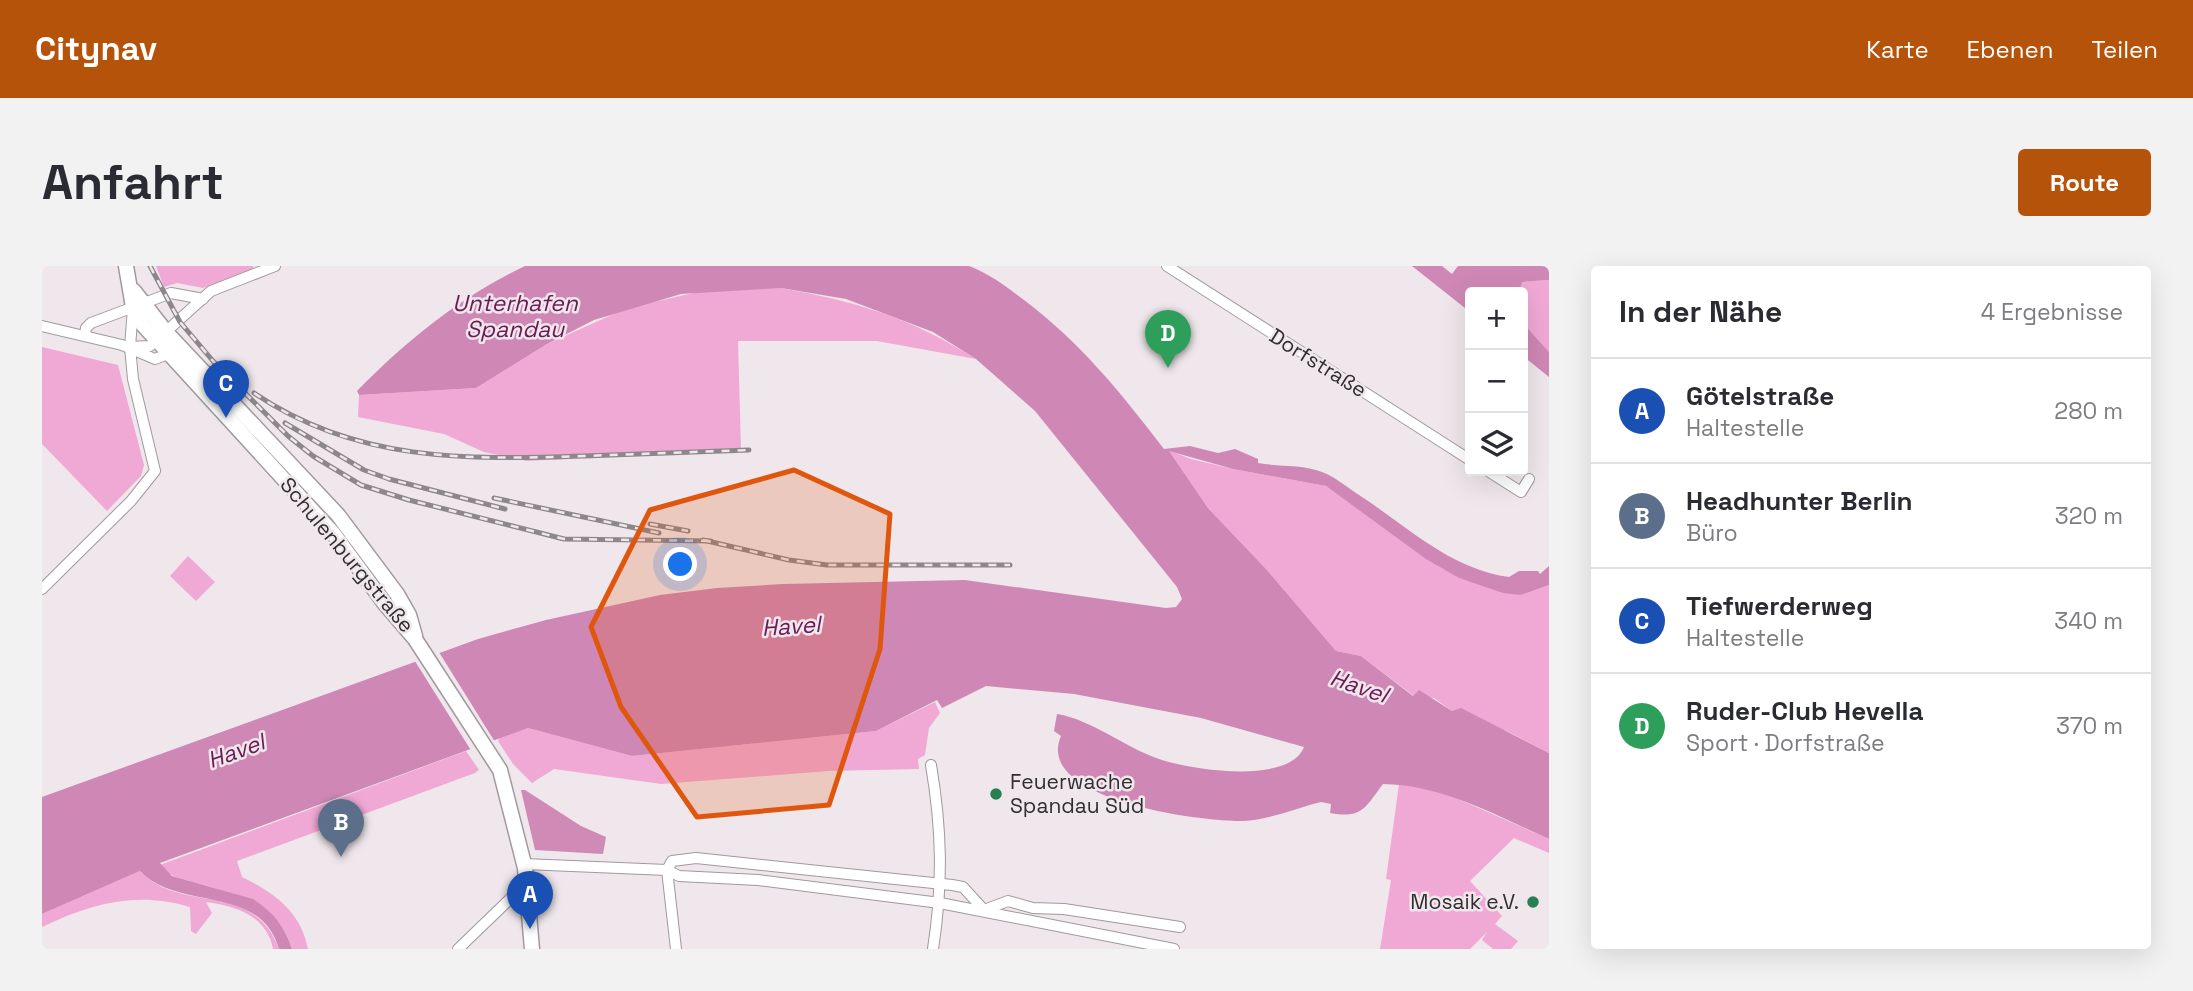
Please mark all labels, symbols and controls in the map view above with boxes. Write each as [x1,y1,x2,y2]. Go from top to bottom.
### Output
text: Citynav [35,28,157,70]
text: Karte [1866,34,1929,65]
text: Ebenen [1967,34,2053,65]
text: Teilen [2091,34,2158,65]
button: Route [2018,149,2151,216]
text: Anfahrt [42,151,224,213]
map controls [1465,287,1528,476]
button: + [1465,287,1528,350]
water label: Unterhafen Spandau [452,288,579,344]
text: In der Nähe [1619,292,1782,331]
text: 4 Ergebnisse [1981,297,2123,327]
pin: D [1145,310,1191,368]
street label: Dorfstraße [1265,322,1372,403]
button: − [1465,350,1528,413]
pin: C [203,360,249,418]
text: Götelstraße [1686,379,1834,413]
text: A [1635,396,1649,426]
text: 280 m [2054,396,2123,426]
button: layers [1465,413,1528,476]
text: Haltestelle [1686,413,1804,443]
street label: Schulenburgstraße [275,471,420,638]
text: Headhunter Berlin [1686,484,1913,518]
text: B [1634,501,1650,531]
text: 320 m [2055,501,2123,531]
text: Büro [1686,518,1738,548]
your location [663,547,697,581]
text: Tiefwerderweg [1686,589,1873,623]
text: C [1635,606,1649,636]
text: 340 m [2054,606,2123,636]
water label: Havel [761,609,824,643]
text: Haltestelle [1686,623,1804,653]
water label: Havel [1326,662,1394,711]
text: Ruder-Club Hevella [1686,694,1924,728]
text: D [1634,711,1650,741]
text: 370 m [2056,711,2123,741]
water label: Havel [203,726,271,775]
text: Sport · Dorfstraße [1686,728,1885,758]
place label: Feuerwache Spandau Süd [1010,768,1144,819]
marker: Feuerwache Spandau Süd [988,786,1004,802]
pin: B [318,799,364,857]
pin: A [507,871,553,929]
place label: Mosaik e.V. [1410,888,1519,915]
marker: Mosaik e.V. [1525,894,1541,910]

